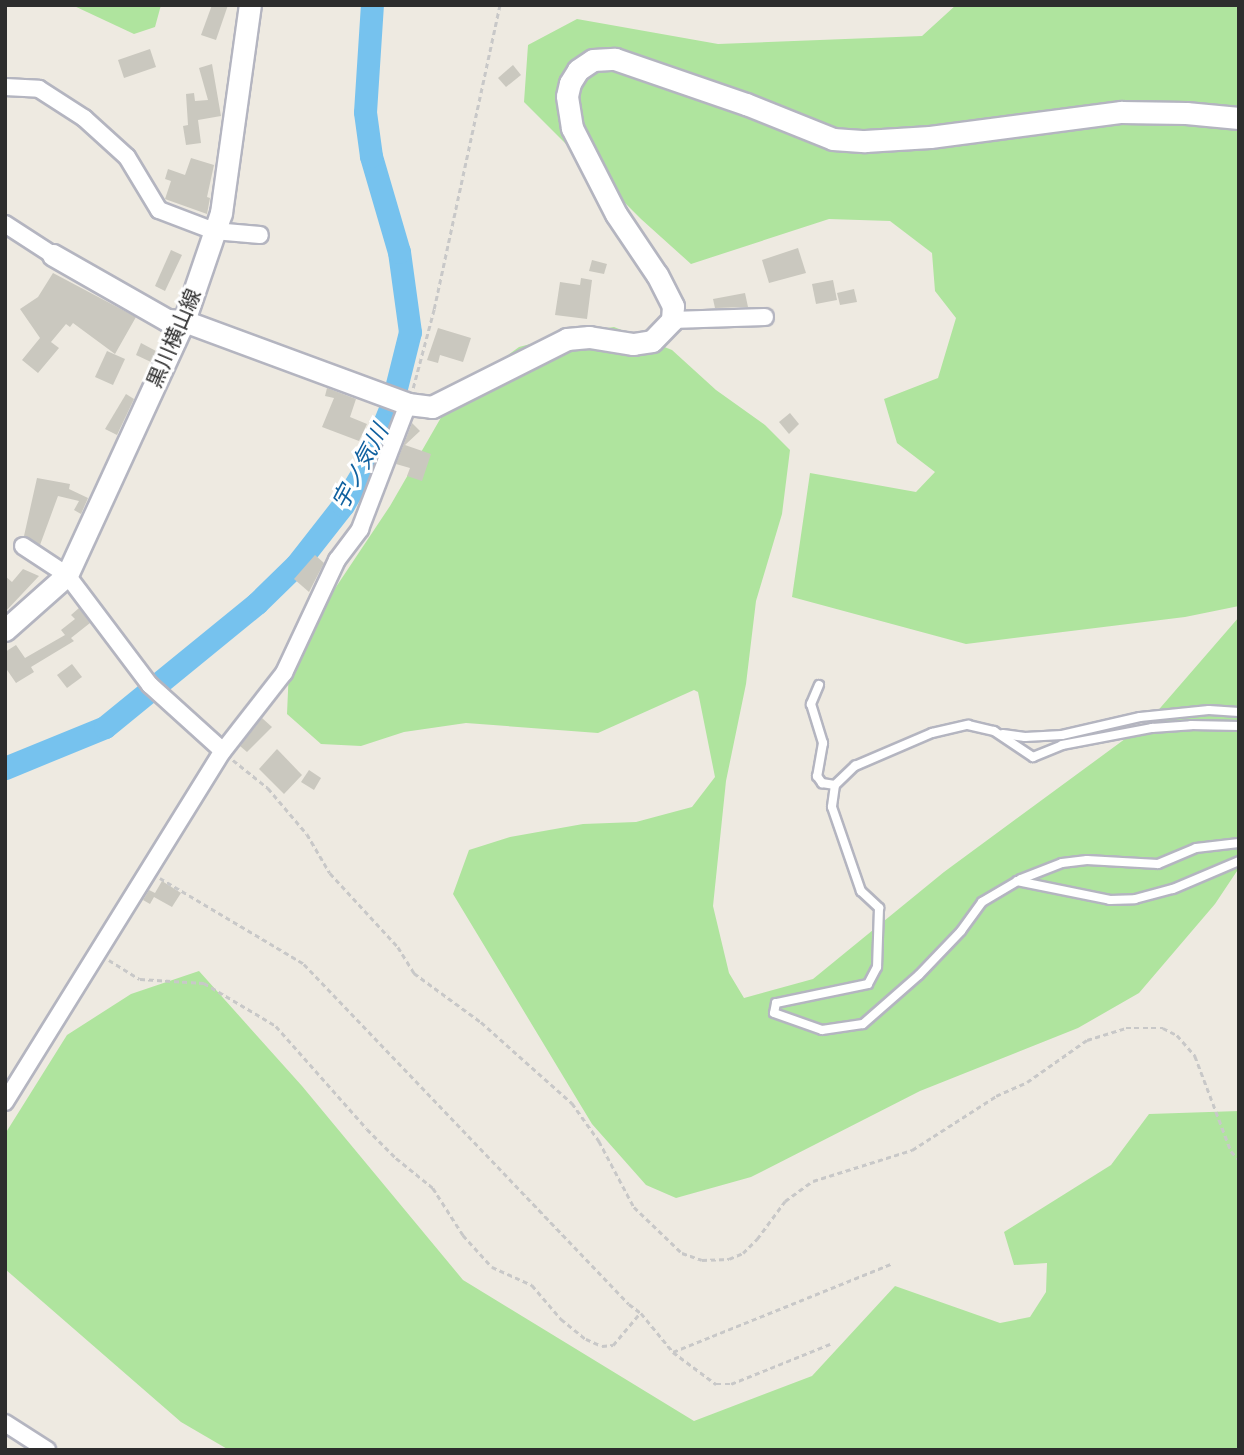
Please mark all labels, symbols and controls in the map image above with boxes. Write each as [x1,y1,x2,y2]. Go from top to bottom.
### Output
street label: 黒川横山線 [141,285,205,391]
water label: 宇ノ気川 [326,420,394,514]

